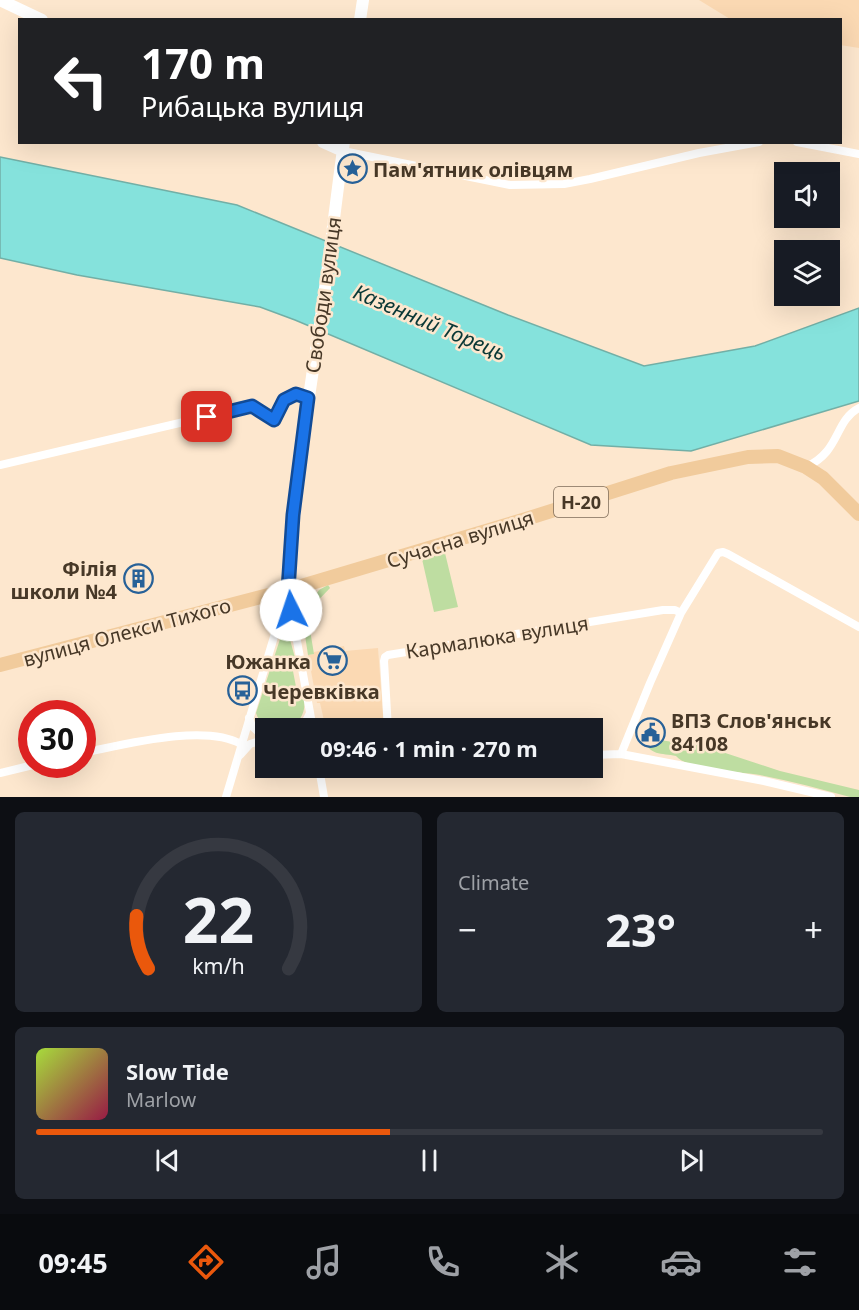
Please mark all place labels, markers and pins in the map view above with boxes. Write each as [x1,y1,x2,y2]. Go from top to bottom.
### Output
place icon: Пам'ятник олівцям [336,153,368,185]
place label: Пам'ятник олівцям [373,156,573,183]
pin [181,391,232,442]
place label: Філія школи №4 [10,555,118,605]
building icon: Філія школи №4 [122,563,154,595]
supermarket icon: Южанка [316,645,348,677]
place label: Южанка [225,648,311,675]
bus stop icon: Черевківка [226,675,258,707]
place label: Черевківка [263,678,380,705]
place label: ВПЗ Слов'янськ 84108 [671,707,832,757]
public building icon: ВПЗ Слов'янськ 84108 [634,716,666,748]

